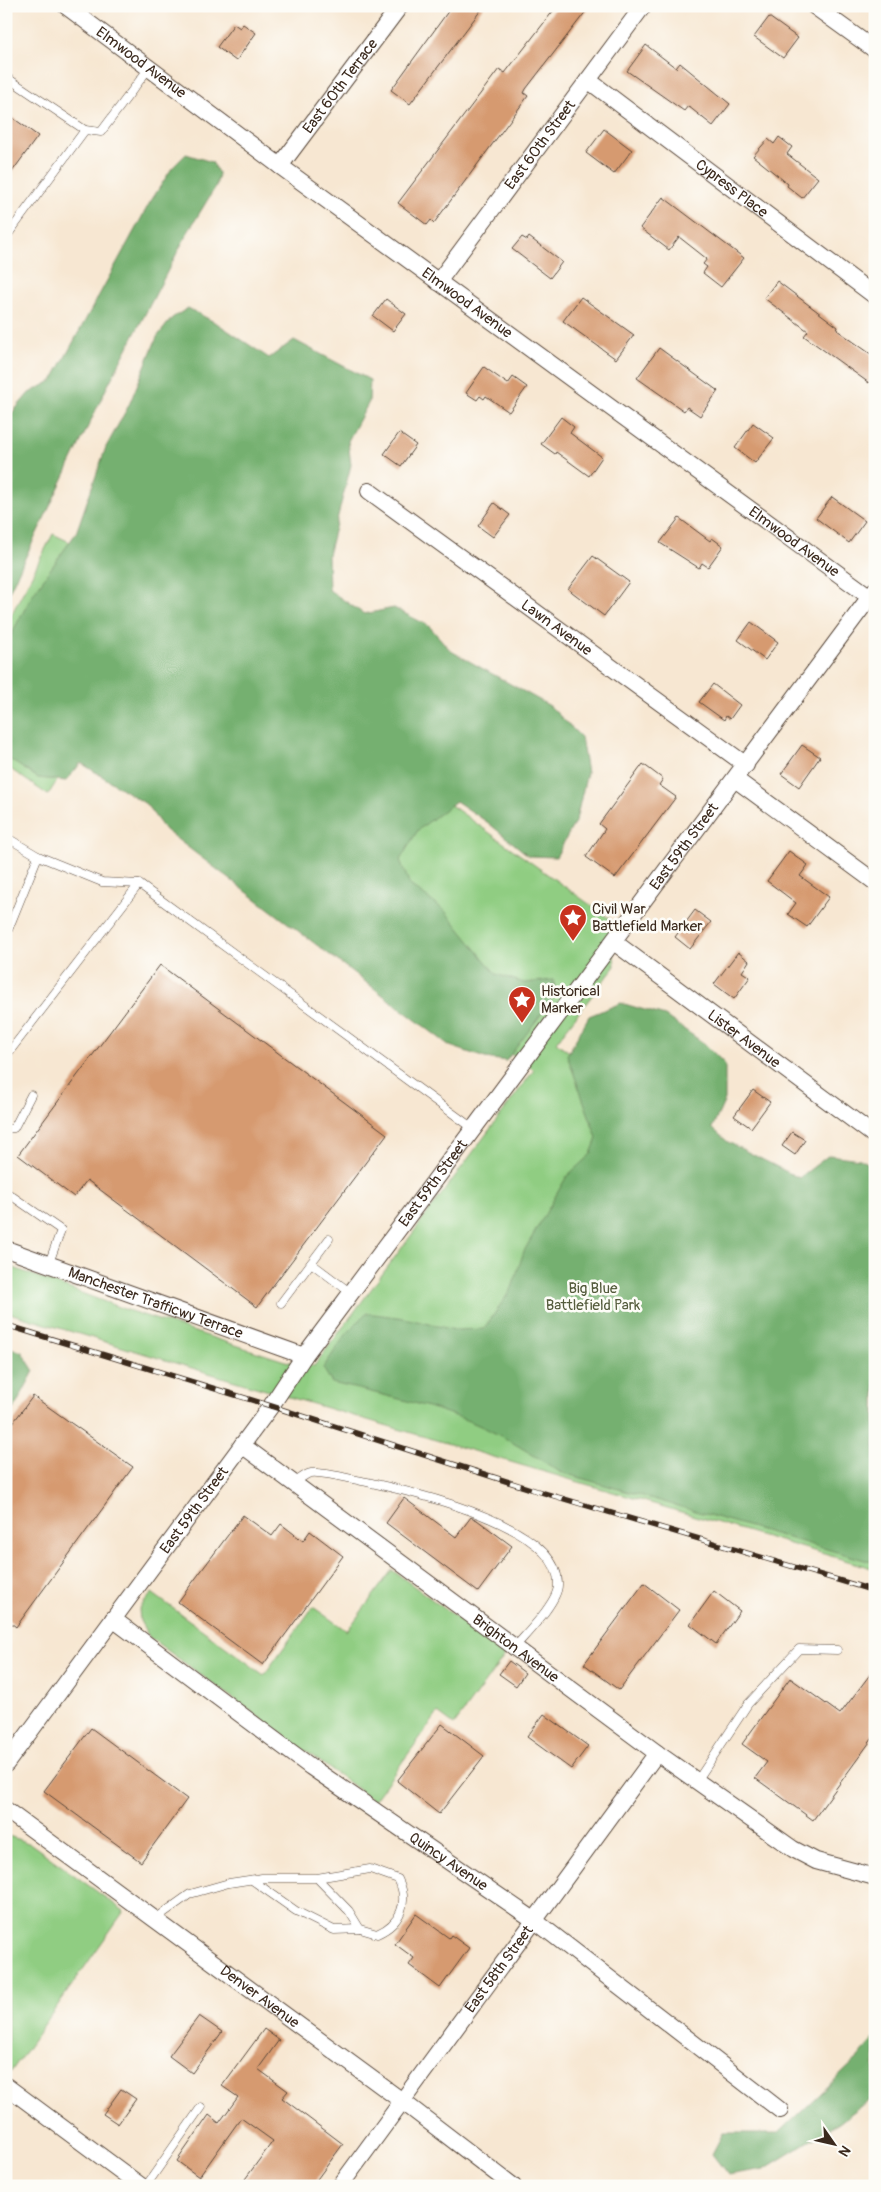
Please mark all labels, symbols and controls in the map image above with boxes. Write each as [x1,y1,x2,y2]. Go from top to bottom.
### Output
street label: Elmwood Avenue [92,22,191,103]
street label: East 60th Terrace [298,34,382,137]
street label: East 60th Street [500,95,580,193]
street label: Cypress Place [692,155,772,222]
street label: Elmwood Avenue [418,263,517,343]
street label: Elmwood Avenue [745,502,844,581]
street label: Lawn Avenue [517,595,597,660]
street label: East 59th Street [645,798,723,894]
place label: Civil War Battlefield Marker [592,900,703,936]
place icon: Civil War Battlefield Marker [558,903,588,942]
place label: Historical Marker [541,982,600,1018]
place icon: Historical Marker [507,985,537,1024]
street label: Lister Avenue [704,1005,785,1072]
street label: East 59th Street [394,1135,472,1230]
street label: Manchester Trafficwy Terrace [66,1263,246,1343]
park label: Big Blue Battlefield Park [546,1279,641,1315]
street label: East 59th Street [155,1462,233,1557]
street label: Brighton Avenue [469,1610,563,1687]
street label: Quincy Avenue [406,1828,492,1895]
street label: East 58th Street [461,1921,538,2016]
street label: Denver Avenue [216,1961,304,2032]
north arrow [808,2120,858,2170]
text: N [835,2142,854,2160]

